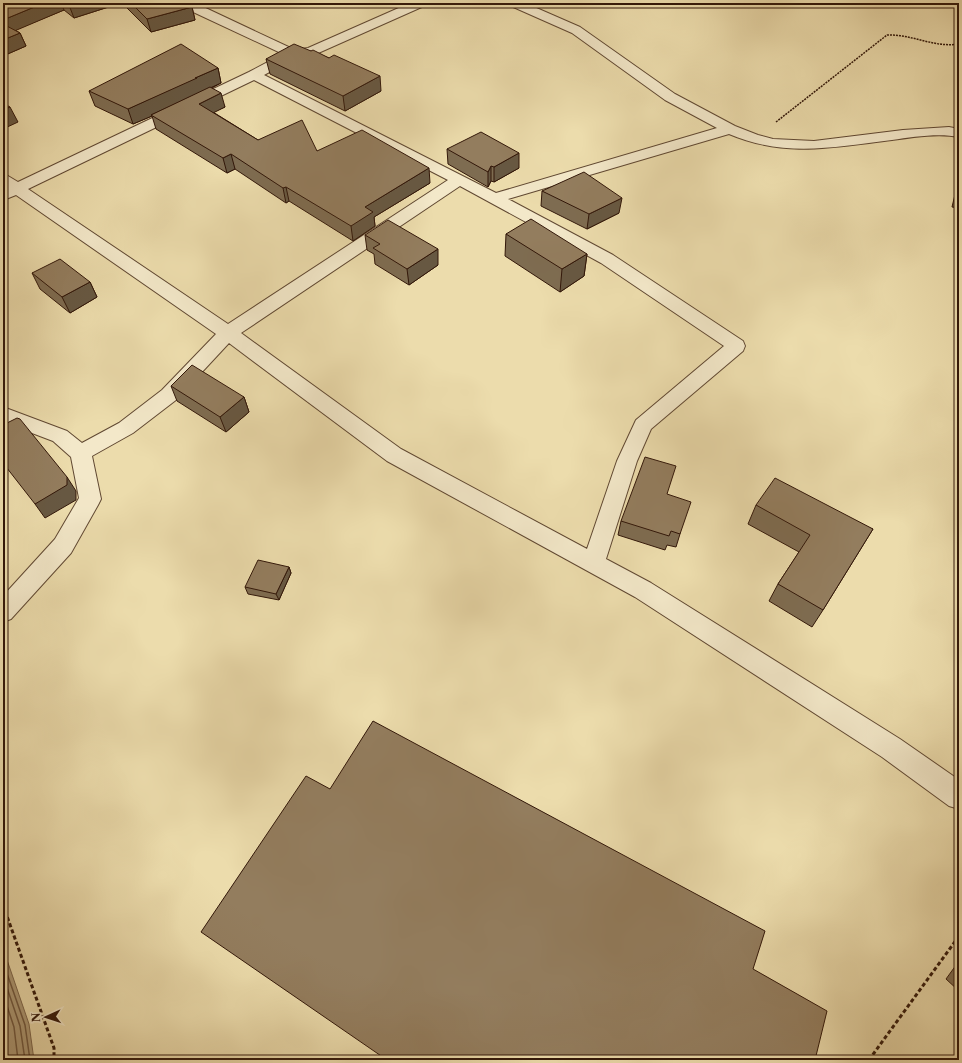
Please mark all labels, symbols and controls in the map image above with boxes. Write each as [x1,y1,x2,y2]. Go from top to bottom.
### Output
north arrow [26,997,66,1037]
text: N [29,1012,43,1023]

